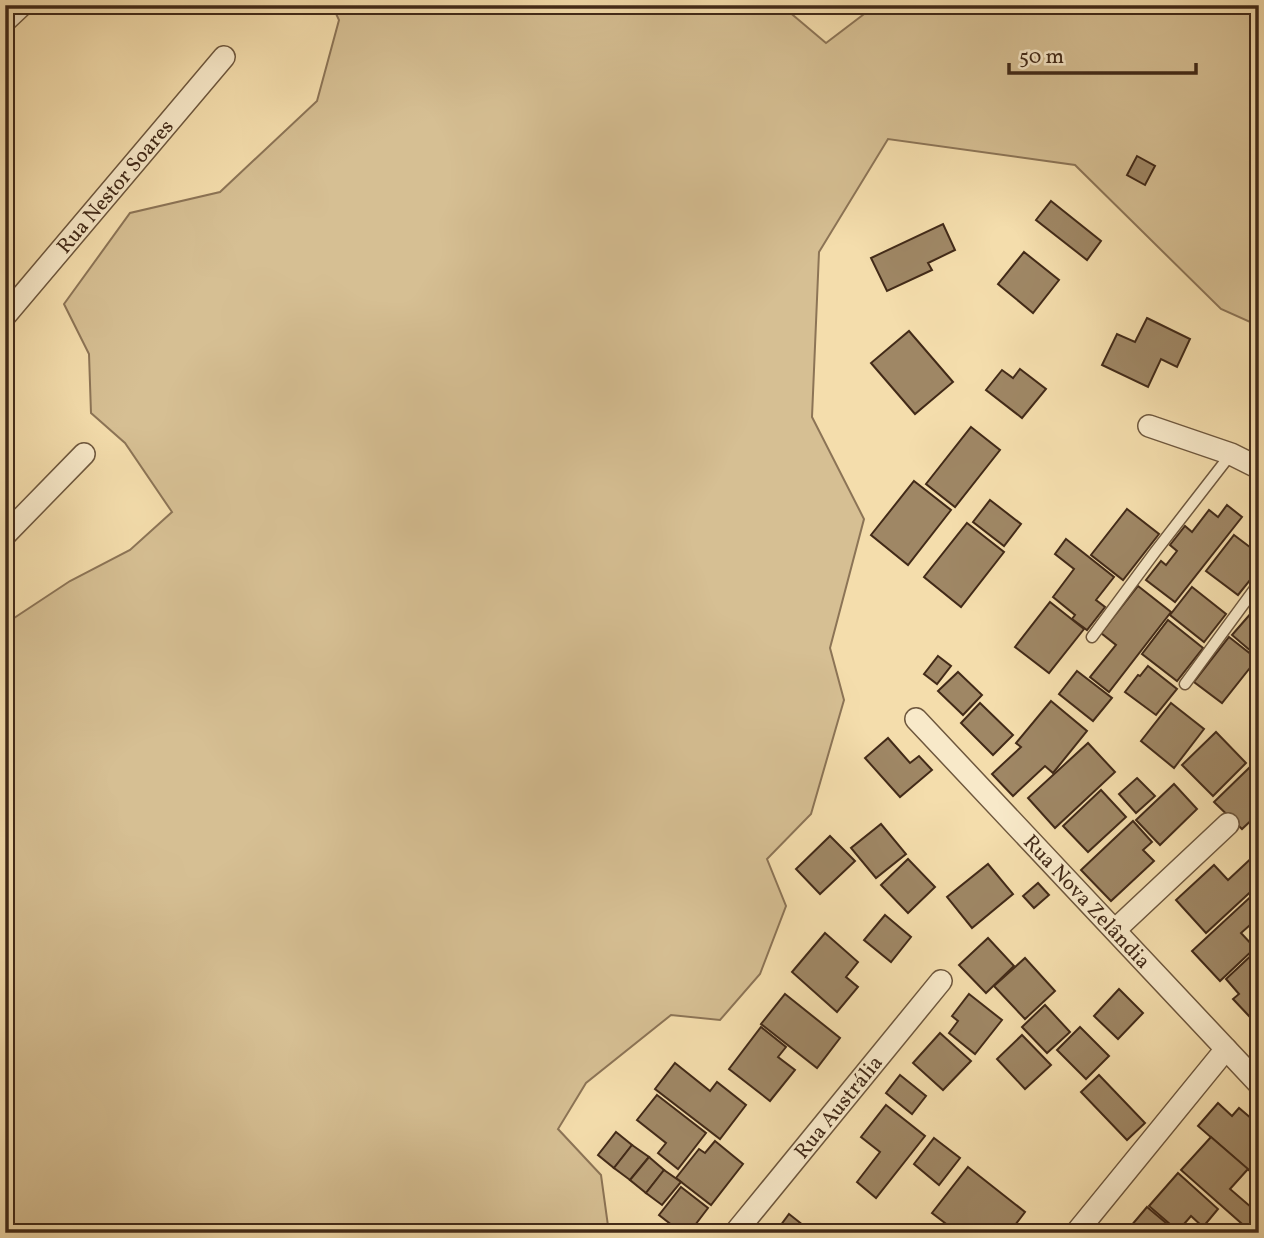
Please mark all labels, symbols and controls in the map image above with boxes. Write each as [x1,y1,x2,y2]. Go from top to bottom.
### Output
scale bar [1009,32,1196,76]
text: 50 m [1019,43,1064,72]
street label: Rua Nestor Soares [51,114,181,261]
street label: Rua Nova Zelândia [1016,829,1156,976]
street label: Rua Austrália [788,1050,890,1166]

